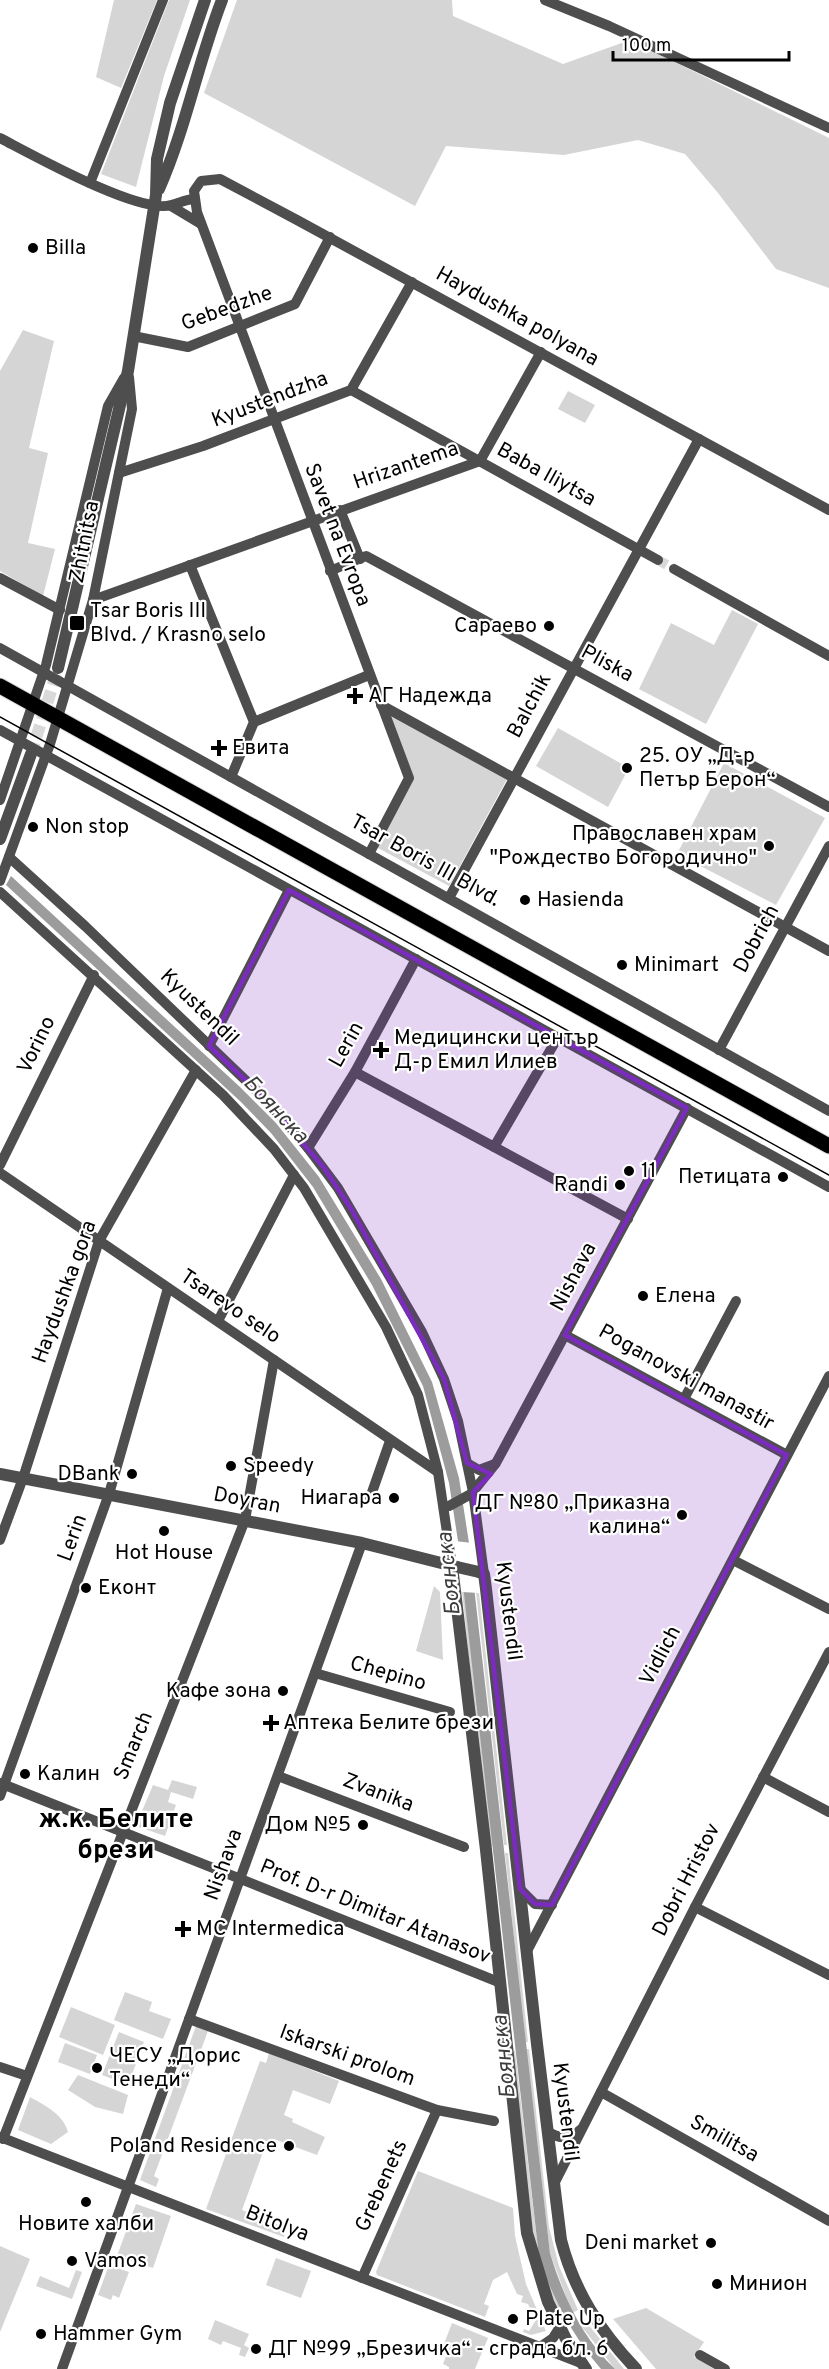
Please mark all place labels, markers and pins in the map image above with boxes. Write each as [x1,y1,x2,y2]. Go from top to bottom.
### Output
place label: Billa [45,235,86,262]
marker: Billa [26,241,40,255]
place label: Tsar Boris III Blvd. / Krasno selo [90,598,266,649]
place label: Сараево [454,613,537,640]
marker: Tsar Boris III Blvd. / Krasno selo [68,614,86,632]
marker: Сараево [542,619,556,633]
place label: АГ Надежда [368,683,492,710]
marker: АГ Надежда [346,687,364,705]
place label: Евита [232,735,289,762]
marker: Евита [210,739,228,757]
place label: 25. ОУ „Д-р Петър Берон“ [639,743,776,794]
marker: 25. ОУ „Д-р Петър Берон“ [620,761,634,775]
place label: Non stop [45,814,129,841]
marker: Non stop [26,820,40,834]
place label: Православен храм "Рождество Богородично" [489,821,757,872]
marker: Православен храм "Рождество Богородично" [762,839,776,853]
place label: Hasienda [537,887,624,914]
marker: Hasienda [518,893,532,907]
place label: Minimart [634,952,719,979]
marker: Minimart [615,958,629,972]
place label: Медицински център Д-р Емил Илиев [394,1025,599,1076]
marker: Медицински център Д-р Емил Илиев [372,1041,390,1059]
place label: 11 [641,1158,657,1185]
marker: 11 [622,1164,636,1178]
place label: Петицата [678,1164,771,1191]
marker: Петицата [776,1170,790,1184]
place label: Randi [554,1172,608,1199]
marker: Randi [613,1178,627,1192]
place label: Елена [655,1283,716,1310]
marker: Елена [636,1289,650,1303]
place label: Speedy [243,1453,314,1480]
marker: Speedy [224,1459,238,1473]
place label: DBank [58,1461,120,1488]
marker: DBank [125,1467,139,1481]
place label: Ниагара [300,1485,382,1512]
place label: ДГ №80 „Приказна калина“ [475,1490,670,1541]
marker: Ниагара [387,1491,401,1505]
marker: ДГ №80 „Приказна калина“ [675,1508,689,1522]
marker: Hot House [157,1524,171,1538]
place label: Hot House [115,1540,213,1567]
place label: Еконт [98,1575,156,1602]
marker: Еконт [79,1581,93,1595]
place label: Кафе зона [166,1678,271,1705]
marker: Кафе зона [276,1684,290,1698]
place label: Аптека Белите брези [283,1710,494,1737]
marker: Аптека Белите брези [264,1716,278,1730]
place label: Калин [37,1761,100,1788]
marker: Калин [18,1767,32,1781]
place label: Дом №5 [265,1812,351,1839]
marker: Дом №5 [356,1818,370,1832]
place label: MC Intermedica [196,1916,344,1943]
marker: MC Intermedica [174,1920,192,1938]
place label: ЧЕСУ „Дорис Тенеди“ [109,2043,241,2094]
marker: ЧЕСУ „Дорис Тенеди“ [90,2061,104,2075]
place label: Poland Residence [109,2133,277,2160]
marker: Poland Residence [282,2139,296,2153]
marker: Новите халби [79,2195,93,2209]
place label: Новите халби [18,2211,154,2238]
place label: Deni market [584,2230,699,2257]
marker: Deni market [704,2236,718,2250]
place label: Vamos [84,2248,147,2275]
marker: Vamos [65,2254,79,2268]
place label: Минион [729,2271,808,2298]
marker: Минион [710,2277,724,2291]
place label: Plate Up [525,2306,605,2333]
marker: Plate Up [506,2312,520,2326]
place label: Hammer Gym [53,2321,182,2348]
marker: Hammer Gym [34,2327,48,2341]
place label: ДГ №99 „Брезичка“ - сграда бл. 6 [268,2336,609,2363]
marker: ДГ №99 „Брезичка“ - сграда бл. 6 [249,2342,263,2356]

